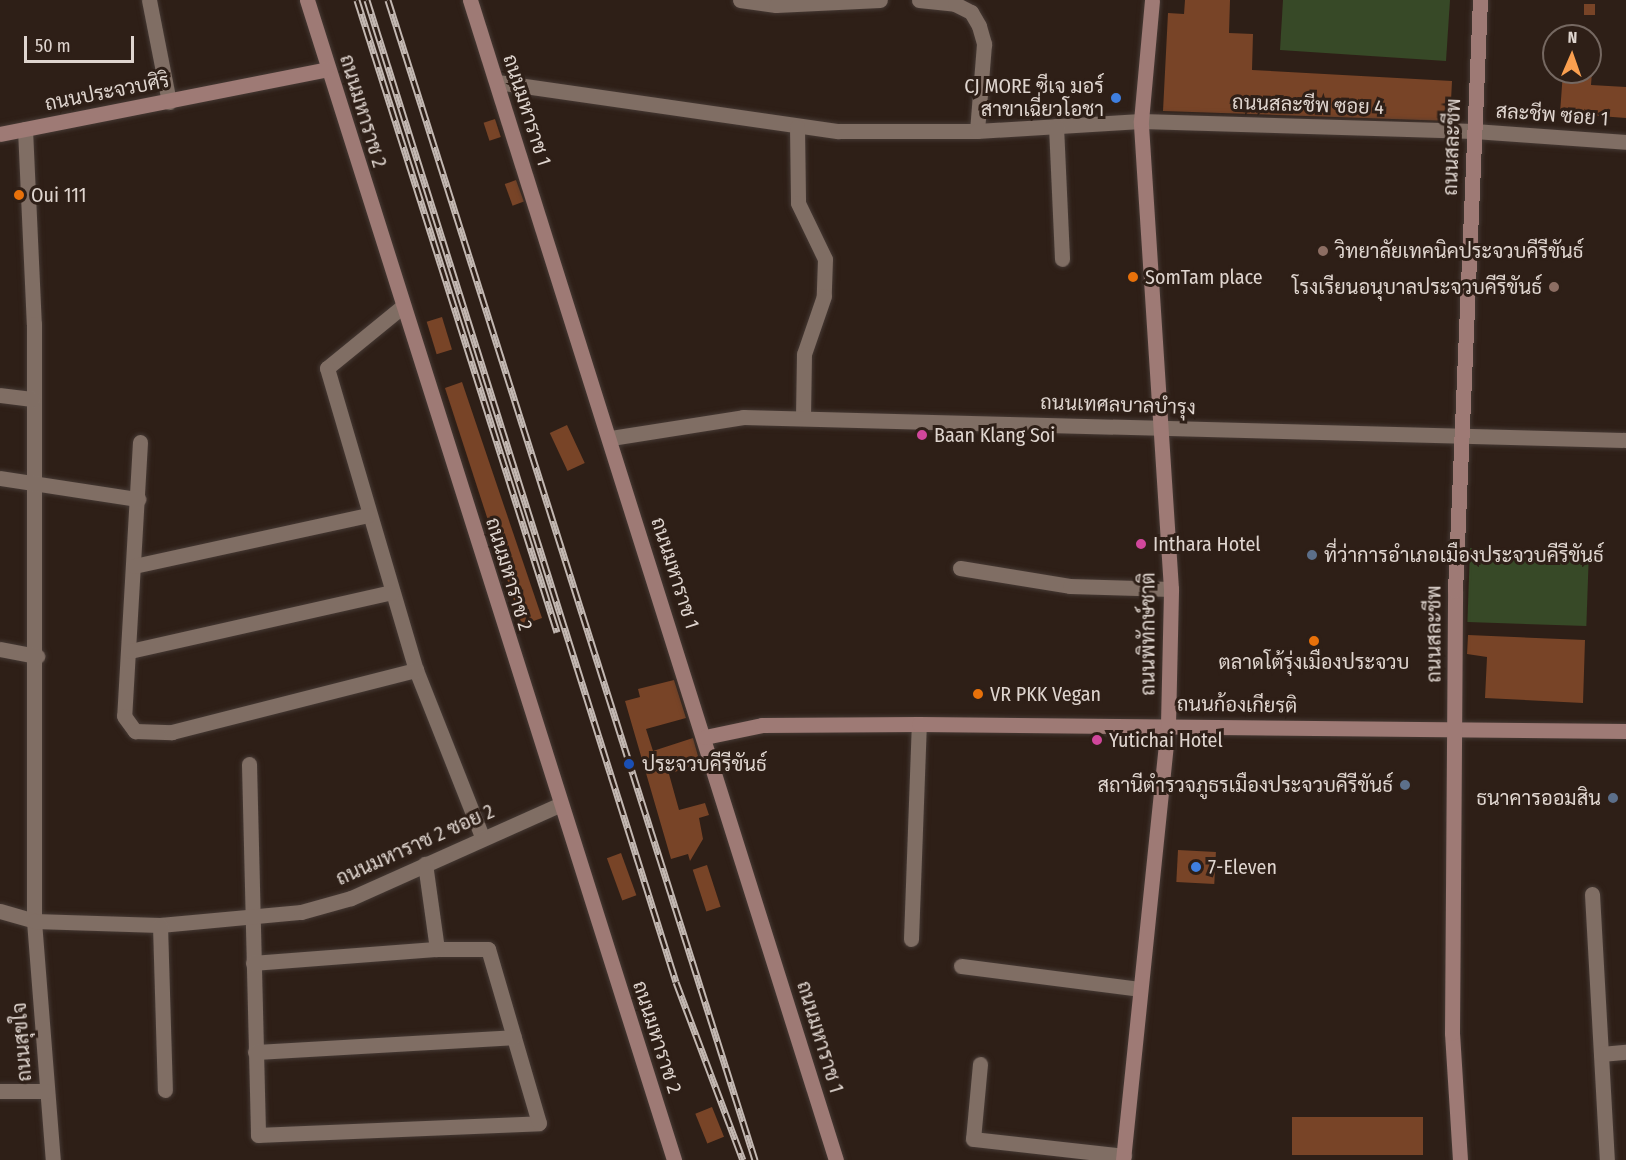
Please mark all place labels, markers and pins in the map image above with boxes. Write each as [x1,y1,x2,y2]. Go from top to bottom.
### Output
place label: CJ MORE ซีเจ มอร์ สาขาเฉี่ยวโอชา [964,74,1104,121]
marker: CJ MORE ซีเจ มอร์ สาขาเฉี่ยวโอชา [1109,91,1123,105]
place label: Oui 111 [31,183,87,207]
marker: Oui 111 [12,188,26,202]
place label: วิทยาลัยเทคนิคประจวบคีรีขันธ์ [1335,239,1584,263]
marker: วิทยาลัยเทคนิคประจวบคีรีขันธ์ [1316,244,1330,258]
place label: SomTam place [1145,265,1263,289]
marker: SomTam place [1126,270,1140,284]
place label: โรงเรียนอนุบาลประจวบคีรีขันธ์ [1292,275,1542,299]
marker: โรงเรียนอนุบาลประจวบคีรีขันธ์ [1547,280,1561,294]
place label: Baan Klang Soi [934,423,1055,447]
marker: Baan Klang Soi [915,428,929,442]
place label: Inthara Hotel [1153,532,1261,556]
marker: Inthara Hotel [1134,537,1148,551]
place label: ที่ว่าการอำเภอเมืองประจวบคีรีขันธ์ [1324,543,1604,567]
marker: ที่ว่าการอำเภอเมืองประจวบคีรีขันธ์ [1305,548,1319,562]
marker: ตลาดโต้รุ่งเมืองประจวบ [1307,634,1321,648]
place label: ตลาดโต้รุ่งเมืองประจวบ [1219,650,1409,674]
place label: VR PKK Vegan [990,682,1101,706]
marker: VR PKK Vegan [971,687,985,701]
place label: Yutichai Hotel [1109,728,1223,752]
marker: Yutichai Hotel [1090,733,1104,747]
place label: ประจวบคีรีขันธ์ [642,752,767,776]
marker: ประจวบคีรีขันธ์ [620,755,638,773]
place label: สถานีตำรวจภูธรเมืองประจวบคีรีขันธ์ [1097,773,1393,797]
marker: สถานีตำรวจภูธรเมืองประจวบคีรีขันธ์ [1398,778,1412,792]
place label: ธนาคารออมสิน [1476,786,1601,810]
marker: ธนาคารออมสิน [1606,791,1620,805]
place label: 7-Eleven [1208,855,1277,879]
marker: 7-Eleven [1189,860,1203,874]

